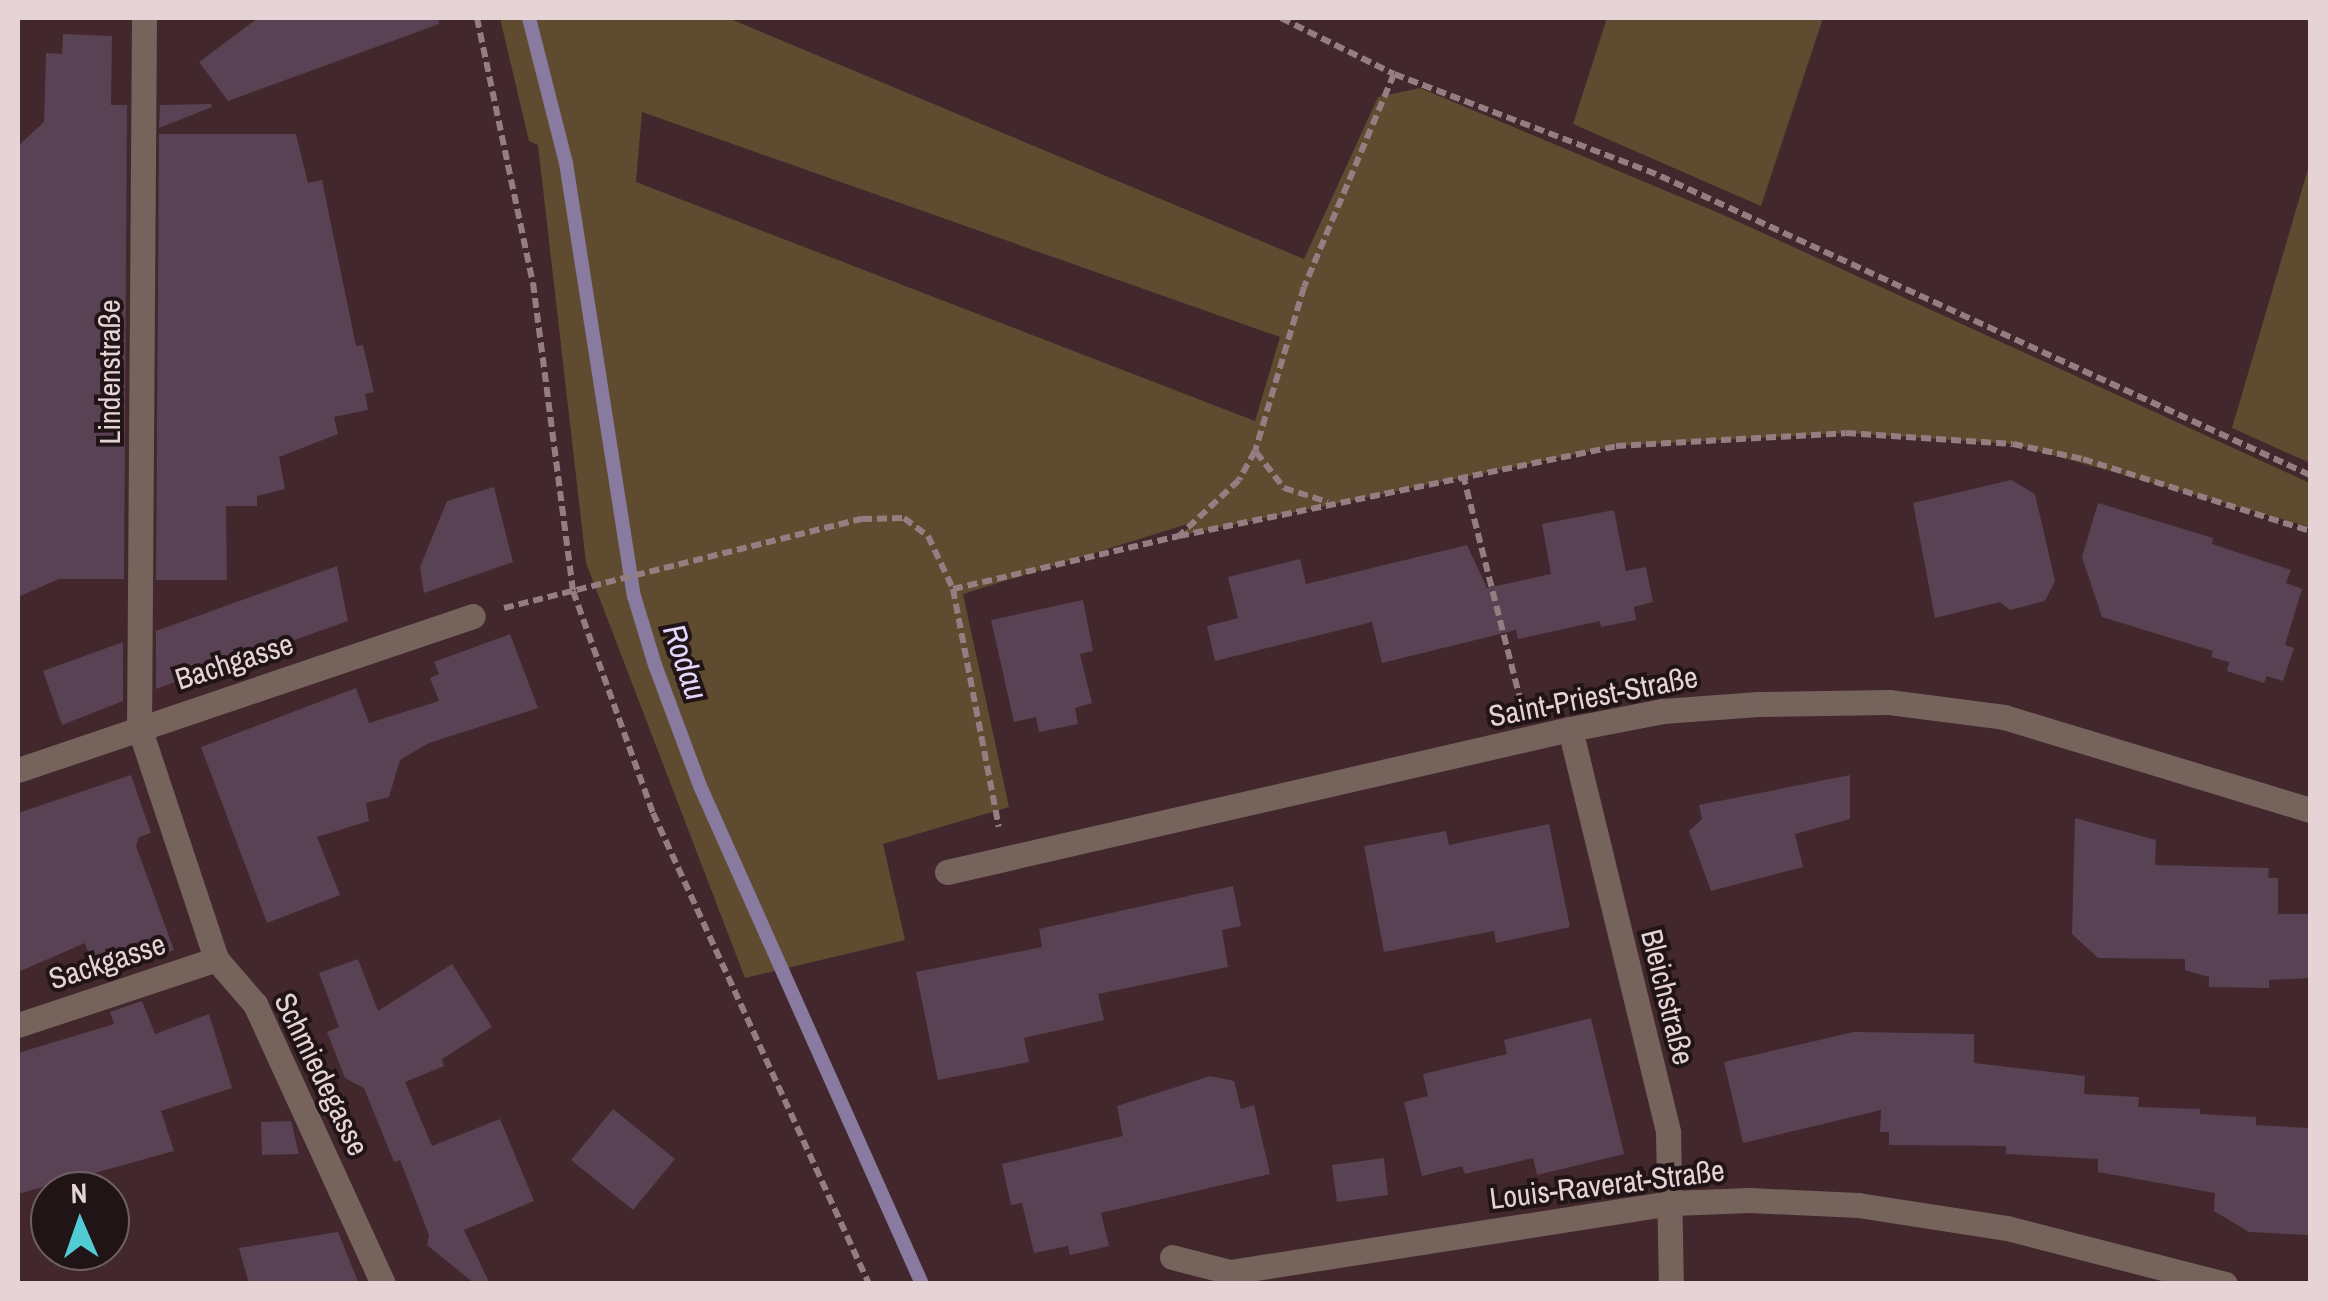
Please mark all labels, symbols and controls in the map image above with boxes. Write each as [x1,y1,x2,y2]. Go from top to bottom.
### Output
street label: Lindenstraße [91,300,127,444]
water label: Rodau [654,619,716,705]
street label: Bachgasse [171,625,297,697]
street label: Saint-Priest-Straße [1486,658,1700,734]
street label: Sackgasse [44,925,170,997]
street label: Bleichstraße [1634,926,1702,1068]
street label: Schmiedegasse [267,987,377,1161]
street label: Louis-Raverat-Straße [1487,1152,1727,1216]
north arrow [30,1171,130,1271]
text: N [70,1174,88,1212]

